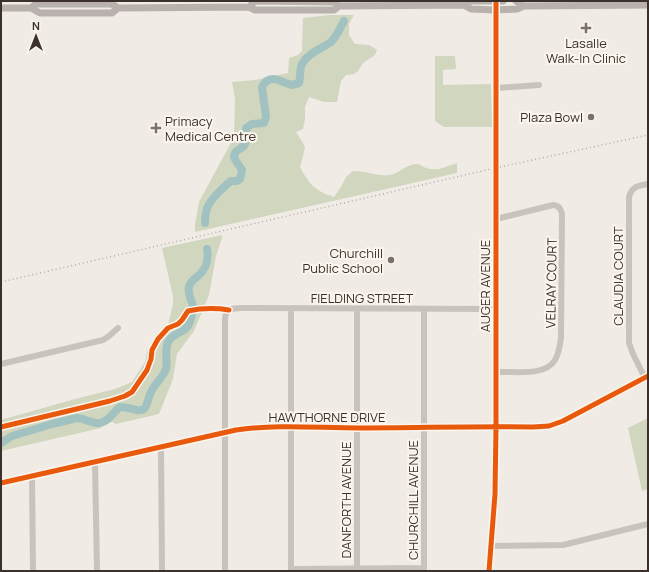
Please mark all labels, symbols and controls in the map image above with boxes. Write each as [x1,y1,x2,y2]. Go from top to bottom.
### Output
north arrow [16,16,56,56]
text: N [32,18,40,33]
marker: Lasalle Walk-In Clinic [580,22,592,34]
place label: Lasalle Walk-In Clinic [546,34,626,67]
place label: Plaza Bowl [520,108,583,126]
place label: Primacy Medical Centre [165,112,256,145]
marker: Plaza Bowl [586,112,596,122]
marker: Primacy Medical Centre [150,122,162,134]
street label: CLAUDIA COURT [609,226,627,326]
street label: VELRAY COURT [541,237,561,328]
street label: AUGER AVENUE [476,240,494,332]
place label: Churchill Public School [303,244,383,277]
marker: Churchill Public School [386,255,396,265]
street label: FIELDING STREET [311,289,414,307]
street label: HAWTHORNE DRIVE [269,408,385,426]
street label: CHURCHILL AVENUE [404,440,422,560]
street label: DANFORTH AVENUE [337,441,355,559]

